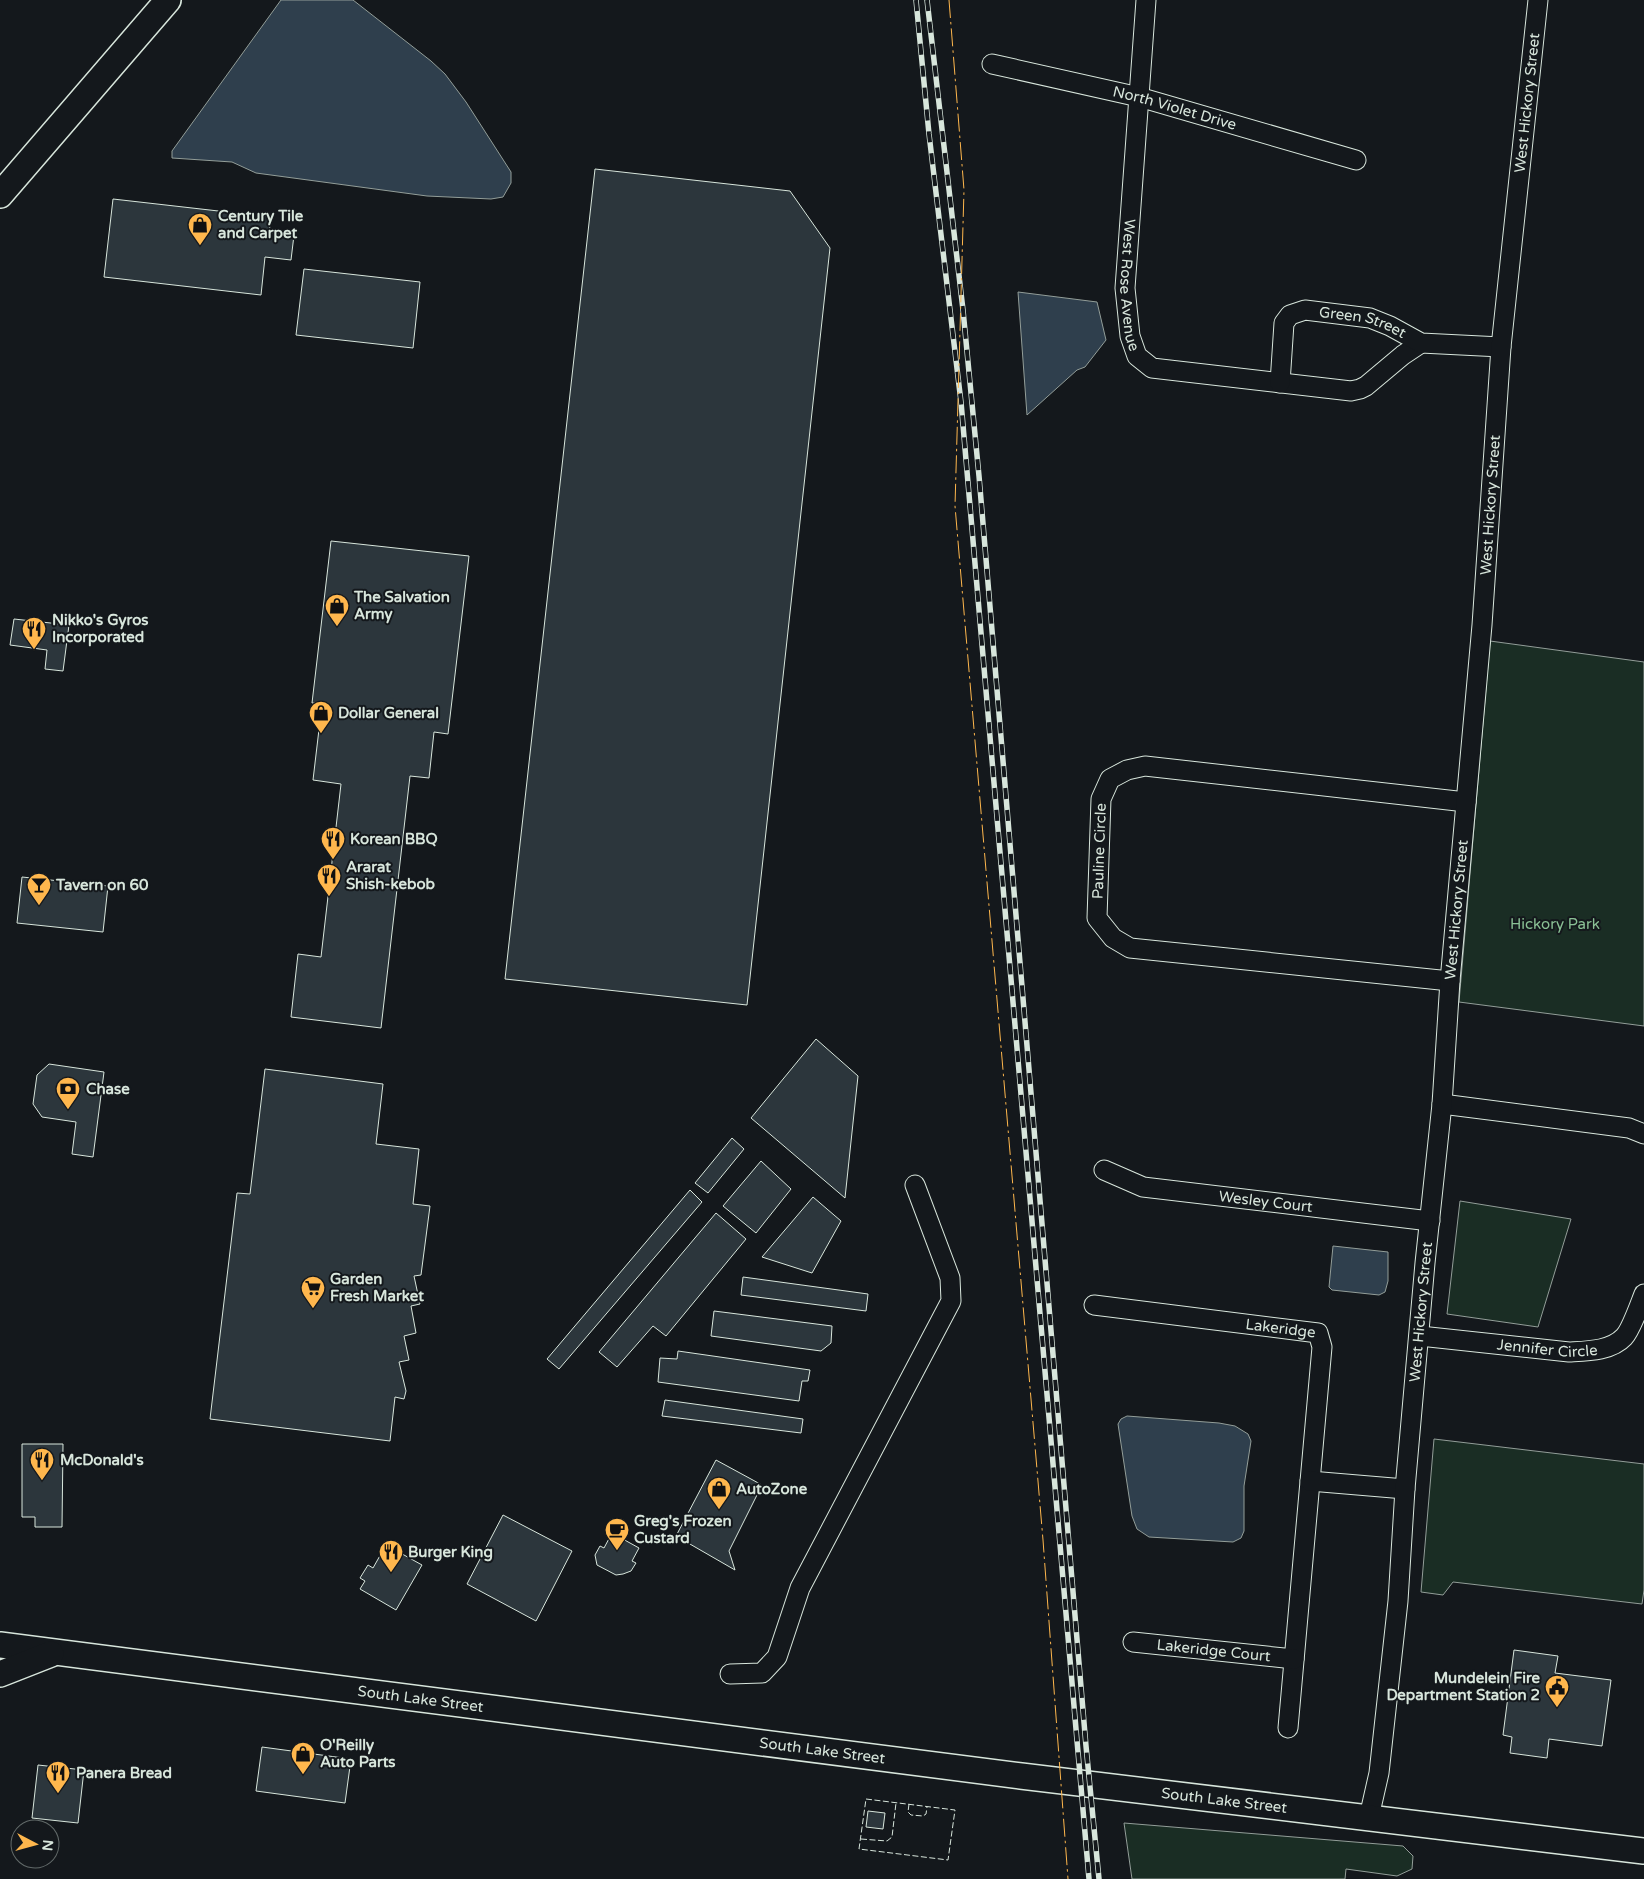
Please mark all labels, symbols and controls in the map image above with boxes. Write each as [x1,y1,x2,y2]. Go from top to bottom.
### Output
street label: West Hickory Street [1511,32,1543,174]
street label: North Violet Drive [1111,82,1239,134]
place label: Century Tile and Carpet [218,207,304,243]
shop icon: Century Tile and Carpet [187,212,213,246]
street label: West Rose Avenue [1116,218,1144,354]
street label: Green Street [1318,303,1409,342]
street label: West Hickory Street [1476,434,1504,576]
place label: The Salvation Army [353,588,450,624]
shop icon: The Salvation Army [324,593,350,627]
place label: Nikko's Gyros Incorporated [52,611,148,647]
restaurant icon: Nikko's Gyros Incorporated [21,616,47,650]
shop icon: Dollar General [308,700,334,734]
place label: Dollar General [338,704,439,722]
street label: Pauline Circle [1089,803,1110,899]
restaurant icon: Korean BBQ [320,826,346,860]
place label: Korean BBQ [350,830,438,848]
street label: West Hickory Street [1441,839,1472,981]
place label: Ararat Shish-kebob [346,858,436,893]
restaurant icon: Ararat Shish-kebob [316,863,342,897]
bar icon: Tavern on 60 [26,872,52,906]
place label: Tavern on 60 [55,876,149,894]
park label: Hickory Park [1510,915,1600,933]
bank icon: Chase [55,1076,81,1110]
place label: Chase [86,1080,130,1098]
street label: Wesley Court [1218,1187,1314,1216]
street label: West Hickory Street [1405,1241,1436,1383]
place label: Garden Fresh Market [330,1270,424,1305]
supermarket icon: Garden Fresh Market [300,1275,326,1309]
street label: Lakeridge [1244,1315,1317,1342]
street label: Jennifer Circle [1496,1335,1599,1361]
restaurant icon: McDonald's [29,1447,55,1481]
place label: McDonald's [60,1451,144,1469]
shop icon: AutoZone [706,1476,732,1510]
place label: AutoZone [736,1480,808,1498]
place label: Greg's Frozen Custard [634,1512,732,1547]
cafe icon: Greg's Frozen Custard [604,1517,630,1551]
restaurant icon: Burger King [378,1539,404,1573]
place label: Burger King [408,1543,493,1562]
street label: Lakeridge Court [1156,1636,1272,1665]
place label: Mundelein Fire Department Station 2 [1386,1669,1541,1705]
public building icon: Mundelein Fire Department Station 2 [1544,1674,1570,1708]
street label: South Lake Street [357,1682,485,1716]
street label: South Lake Street [758,1734,887,1768]
place label: O'Reilly Auto Parts [320,1736,396,1771]
shop icon: O'Reilly Auto Parts [290,1741,316,1775]
restaurant icon: Panera Bread [45,1760,71,1794]
place label: Panera Bread [76,1764,172,1782]
street label: South Lake Street [1160,1784,1288,1817]
north arrow [10,1819,60,1869]
text: N [38,1839,56,1852]

